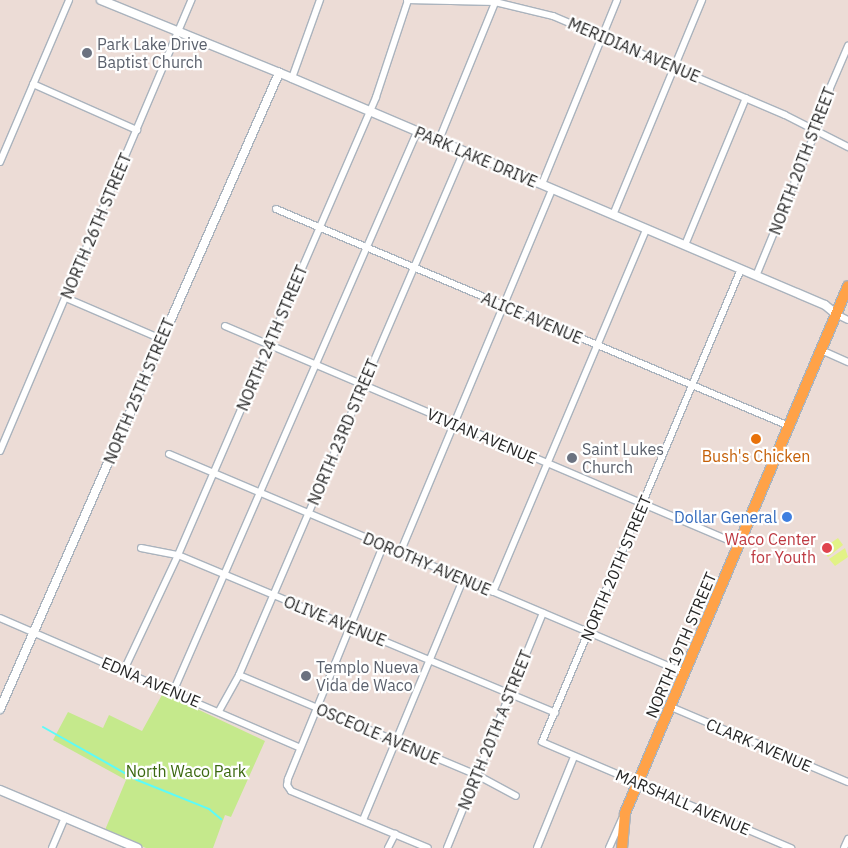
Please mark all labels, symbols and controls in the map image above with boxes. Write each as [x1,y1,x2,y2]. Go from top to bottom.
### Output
street label: MERIDIAN AVENUE [565,13,703,87]
place label: Park Lake Drive Baptist Church [97,34,208,72]
marker: Park Lake Drive Baptist Church [81,47,93,59]
street label: NORTH 20TH STREET [765,85,839,237]
street label: PARK LAKE DRIVE [412,122,540,192]
street label: NORTH 26TH STREET [57,150,135,302]
street label: NORTH 24TH STREET [233,262,311,414]
street label: ALICE AVENUE [479,288,585,348]
street label: NORTH 25TH STREET [100,315,178,467]
street label: NORTH 23RD STREET [303,356,383,508]
street label: VIVIAN AVENUE [424,404,540,468]
marker: Bush's Chicken [750,433,762,445]
place label: Saint Lukes Church [582,439,664,477]
place label: Bush's Chicken [702,446,810,466]
marker: Saint Lukes Church [566,452,578,464]
street label: NORTH 20TH STREET [577,492,655,644]
place label: Dollar General [674,507,777,527]
marker: Dollar General [781,511,793,523]
street label: DOROTHY AVENUE [360,528,494,600]
place label: Waco Center for Youth [725,529,816,567]
marker: Waco Center for Youth [820,541,834,555]
street label: NORTH 19TH STREET [642,569,720,721]
street label: OLIVE AVENUE [281,592,389,650]
street label: NORTH 20TH A STREET [454,647,536,813]
street label: EDNA AVENUE [99,653,203,711]
place label: Templo Nueva Vida de Waco [316,657,419,695]
marker: Templo Nueva Vida de Waco [300,670,312,682]
street label: OSCEOLE AVENUE [313,699,443,769]
street label: CLARK AVENUE [703,714,815,776]
park label: North Waco Park [126,761,246,781]
street label: MARSHALL AVENUE [613,765,753,839]

